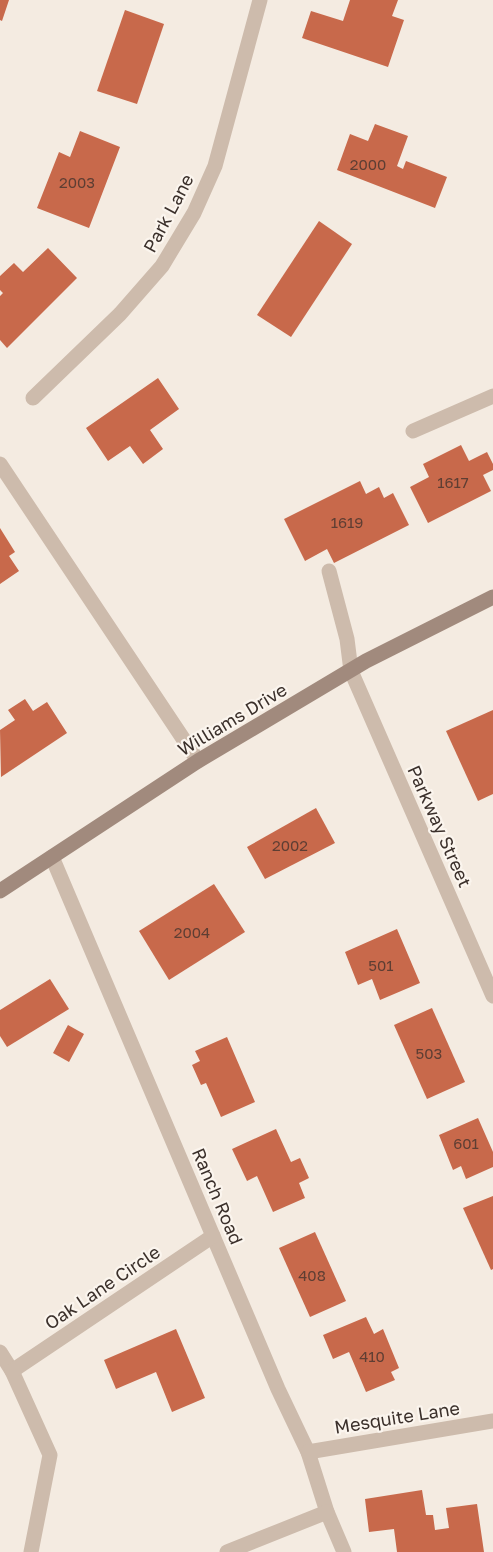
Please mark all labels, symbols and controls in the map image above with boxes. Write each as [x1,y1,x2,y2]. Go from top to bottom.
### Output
house number: 2000 [350,155,386,173]
street label: Park Lane [138,170,198,256]
house number: 2003 [59,173,95,191]
house number: 1617 [437,473,469,491]
house number: 1619 [331,513,363,531]
street label: Williams Drive [174,678,290,760]
street label: Parkway Street [403,762,477,890]
house number: 2002 [272,836,308,854]
house number: 2004 [174,923,210,941]
house number: 501 [368,956,394,974]
house number: 503 [416,1044,442,1062]
house number: 601 [453,1134,479,1152]
street label: Ranch Road [188,1144,248,1248]
street label: Oak Lane Circle [40,1240,164,1334]
house number: 408 [298,1266,326,1284]
house number: 410 [359,1347,385,1365]
street label: Mesquite Lane [333,1396,461,1438]

